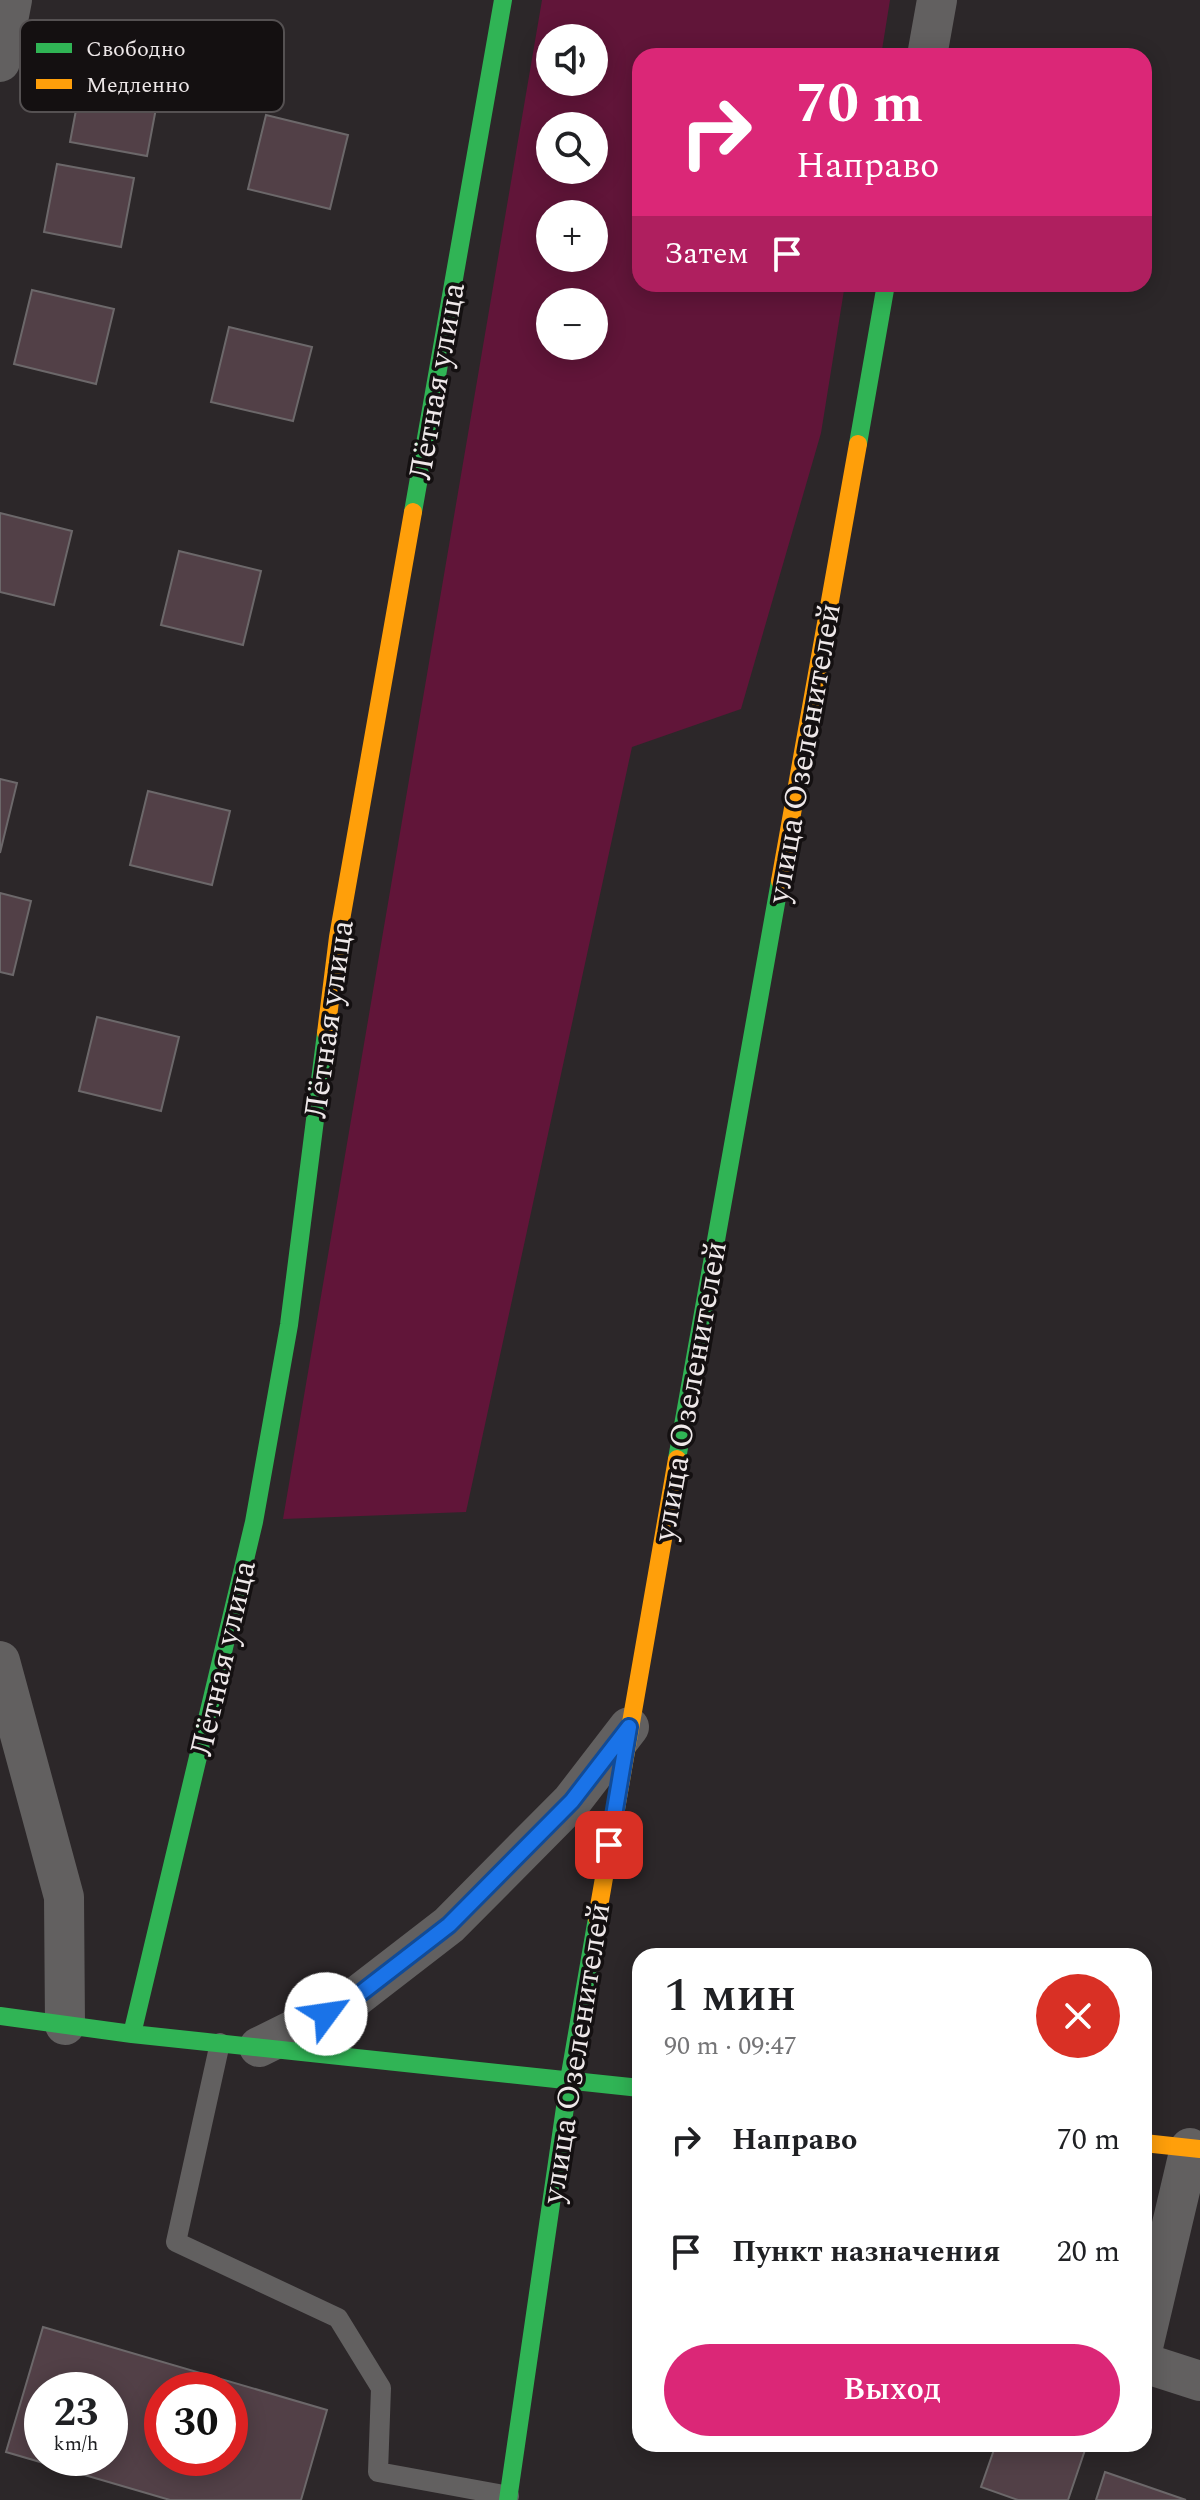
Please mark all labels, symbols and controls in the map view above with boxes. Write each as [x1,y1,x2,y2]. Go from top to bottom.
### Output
legend [20,20,284,112]
map controls [536,24,608,360]
button: sound [536,24,608,96]
text: Свободно [86,33,186,66]
text: 70 m [796,62,923,147]
text: Медленно [86,69,190,102]
icon: right [664,80,768,184]
button: search [536,112,608,184]
text: Направо [796,139,939,194]
button: + [536,200,608,272]
text: Затем [664,231,749,277]
icon: arrive [765,232,809,276]
street label: Лётная улица [396,278,479,484]
button: − [536,288,608,360]
street label: улица Озеленителей [754,599,855,908]
street label: Лётная улица [291,916,368,1122]
street label: улица Озеленителей [640,1237,741,1546]
street label: Лётная улица [177,1555,270,1761]
pin [575,1811,643,1879]
icon: arrive [587,1823,631,1867]
street label: улица Озеленителей [528,1899,624,2208]
text: 1 мин [664,1959,796,2032]
position arrow [284,1972,368,2056]
button: close [1036,1974,1120,2058]
text: 90 m · 09:47 [664,2026,797,2066]
text: Направо [732,2117,857,2163]
text: 70 m [1057,2117,1120,2163]
icon: right [664,2118,708,2162]
text: Пункт назначения [732,2229,1000,2275]
text: 20 m [1057,2229,1120,2275]
icon: arrive [664,2230,708,2274]
button: Выход [664,2344,1120,2436]
speed limit sign: 30 [144,2372,248,2476]
text: 23 [54,2383,98,2444]
text: km/h [54,2429,99,2459]

